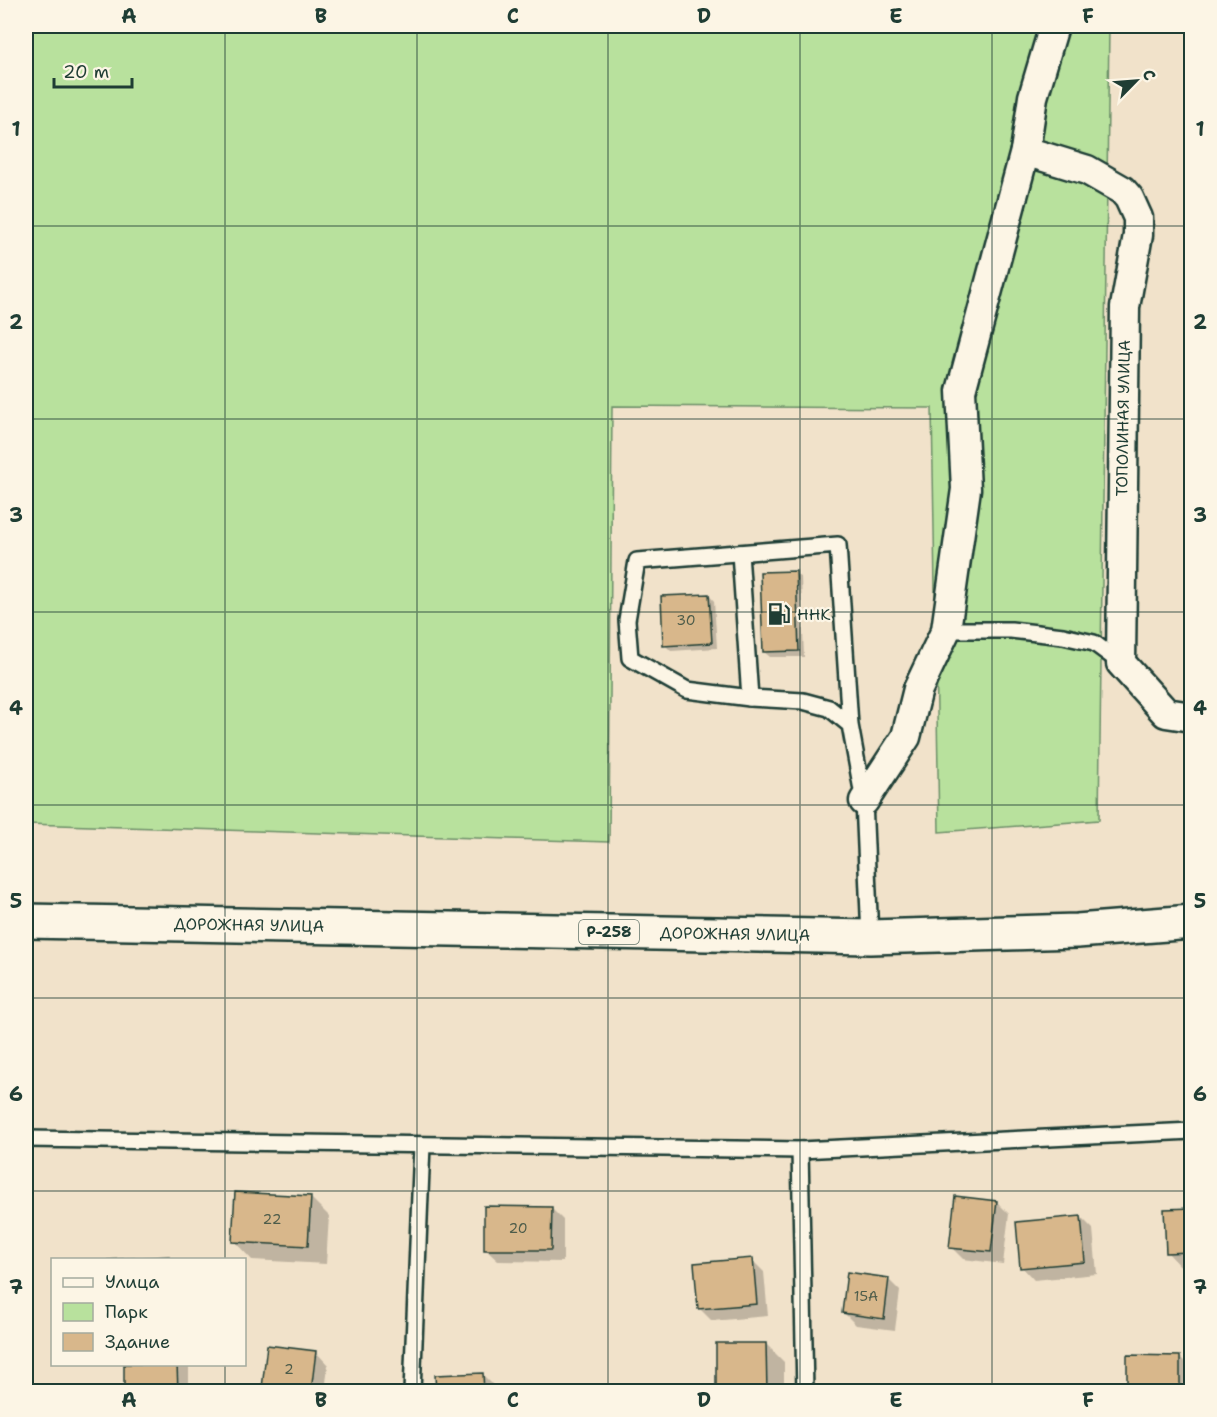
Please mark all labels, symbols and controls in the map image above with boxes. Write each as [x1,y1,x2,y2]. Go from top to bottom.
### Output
text: A [121,3,137,29]
text: B [315,3,327,29]
text: C [507,3,519,29]
text: D [697,3,711,29]
text: E [889,3,903,29]
text: F [1082,3,1094,29]
scale bar [54,51,132,89]
north arrow [1106,51,1166,111]
text: 20 m [63,60,109,84]
text: С [1138,66,1161,84]
text: 1 [11,116,21,142]
text: 1 [1195,116,1205,142]
text: 2 [9,309,23,335]
text: 2 [1193,309,1207,335]
street label: ТОПОЛИНАЯ УЛИЦА [1111,340,1135,496]
text: 3 [9,502,23,528]
text: 3 [1193,502,1207,528]
fuel station icon: ННК [766,601,792,627]
place label: ННК [797,604,831,625]
house number: 30 [676,611,696,629]
text: 4 [9,695,23,721]
text: 4 [1193,695,1207,721]
text: 5 [10,888,22,914]
text: 5 [1194,888,1206,914]
street label: ДОРОЖНАЯ УЛИЦА [174,913,324,937]
road number: Р-258 [579,920,639,944]
street label: ДОРОЖНАЯ УЛИЦА [660,922,810,946]
text: 6 [9,1081,23,1107]
text: 6 [1193,1081,1207,1107]
house number: 22 [263,1210,281,1228]
house number: 20 [508,1219,528,1237]
legend [51,1258,246,1366]
text: Улица [105,1270,159,1294]
text: 7 [9,1274,23,1300]
text: 7 [1193,1274,1207,1300]
house number: 15А [854,1287,878,1305]
text: Парк [105,1300,148,1324]
text: Здание [105,1330,170,1354]
house number: 2 [284,1360,294,1378]
text: A [121,1387,137,1413]
text: B [315,1387,327,1413]
text: C [507,1387,519,1413]
text: D [697,1387,711,1413]
text: E [889,1387,903,1413]
text: F [1082,1387,1094,1413]

